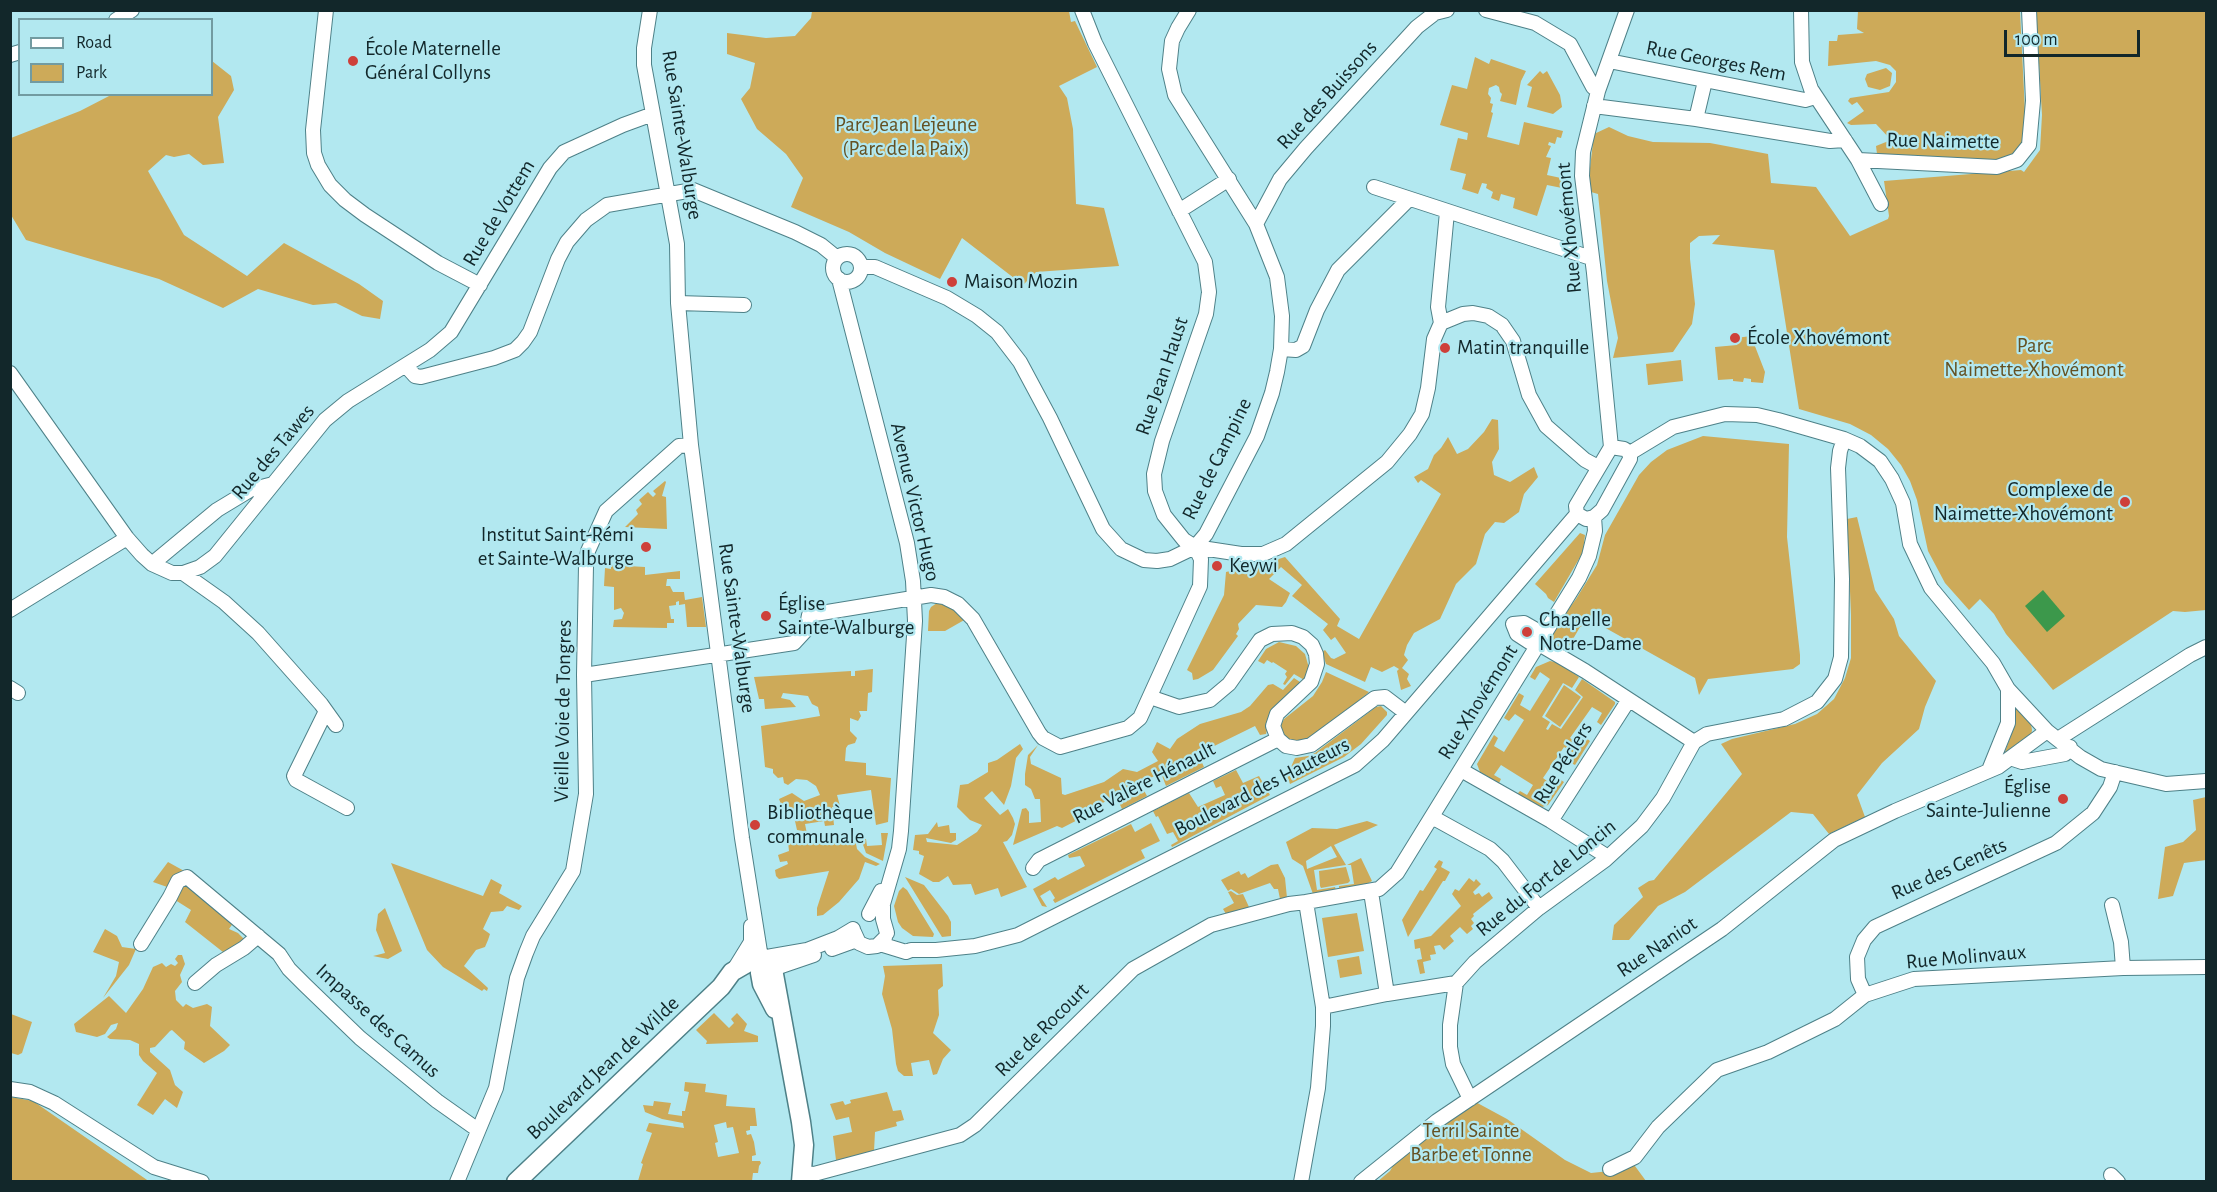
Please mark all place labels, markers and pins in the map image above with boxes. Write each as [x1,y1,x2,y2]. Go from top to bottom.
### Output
place label: École Maternelle Général Collyns [365,36,501,86]
marker: École Maternelle Général Collyns [346,54,360,68]
place label: Maison Mozin [964,269,1078,295]
marker: Maison Mozin [945,275,959,289]
place label: École Xhovémont [1747,325,1889,351]
marker: École Xhovémont [1728,331,1742,345]
place label: Matin tranquille [1457,335,1589,361]
marker: Matin tranquille [1438,341,1452,355]
place label: Complexe de Naimette-Xhovémont [1934,477,2113,527]
marker: Complexe de Naimette-Xhovémont [2118,495,2132,509]
place label: Institut Saint-Rémi et Sainte-Walburge [478,522,634,572]
marker: Institut Saint-Rémi et Sainte-Walburge [639,540,653,554]
place label: Keywi [1229,553,1278,579]
marker: Keywi [1210,559,1224,573]
place label: Église Sainte-Walburge [778,591,914,641]
place label: Chapelle Notre-Dame [1539,607,1642,657]
marker: Église Sainte-Walburge [759,609,773,623]
marker: Chapelle Notre-Dame [1520,625,1534,639]
place label: Église Sainte-Julienne [1926,774,2051,824]
marker: Église Sainte-Julienne [2056,792,2070,806]
place label: Bibliothèque communale [767,800,873,850]
marker: Bibliothèque communale [748,818,762,832]

